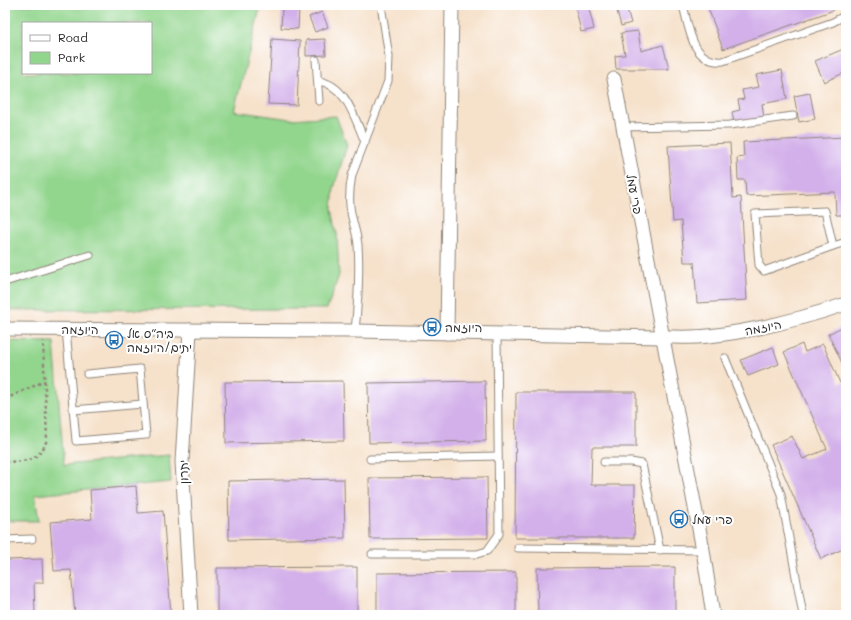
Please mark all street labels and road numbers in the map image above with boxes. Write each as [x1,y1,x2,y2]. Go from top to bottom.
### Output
street label: פרי עמל [623,173,647,215]
street label: היוזמה [743,316,783,338]
street label: היוזמה [61,321,99,337]
street label: יתרון [175,460,192,484]

